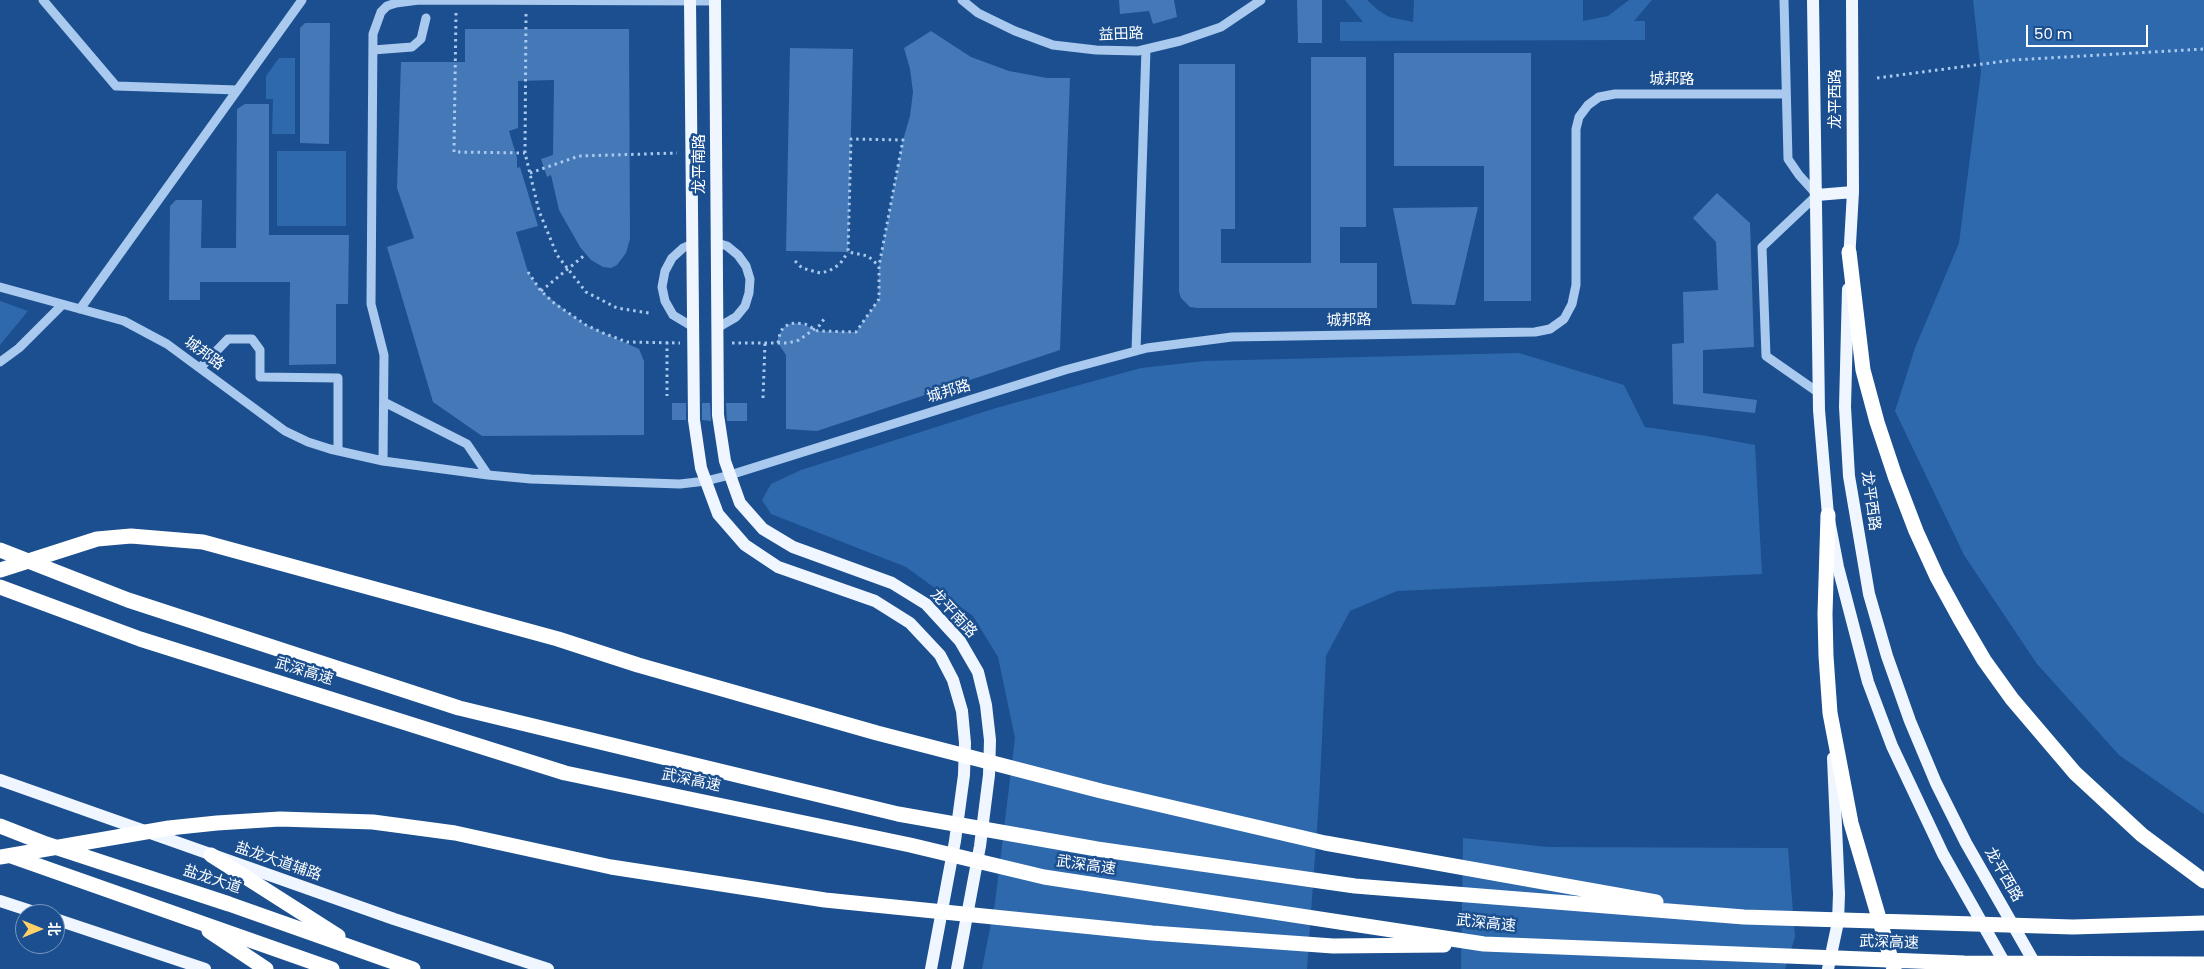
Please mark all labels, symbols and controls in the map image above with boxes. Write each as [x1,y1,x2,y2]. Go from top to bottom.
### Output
scale bar [2029,15,2152,47]
text: 50 m [2034,23,2072,44]
street label: 益田路 [1098,25,1144,45]
street label: 龙平西路 [1827,69,1845,129]
street label: 城邦路 [1650,71,1694,89]
street label: 龙平南路 [691,134,709,194]
street label: 城邦路 [1326,312,1372,330]
street label: 城邦路 [181,333,227,375]
street label: 城邦路 [925,377,973,407]
street label: 龙平西路 [1857,470,1883,532]
street label: 龙平南路 [926,586,980,642]
street label: 武深高速 [273,655,335,689]
street label: 武深高速 [660,766,722,796]
street label: 盐龙大道辅路 [233,839,323,885]
street label: 龙平西路 [1980,845,2026,905]
street label: 武深高速 [1055,853,1117,879]
street label: 盐龙大道 [181,862,243,898]
north arrow [15,904,65,954]
street label: 武深高速 [1455,912,1517,936]
text: 北 [44,922,64,936]
street label: 武深高速 [1859,933,1919,953]

